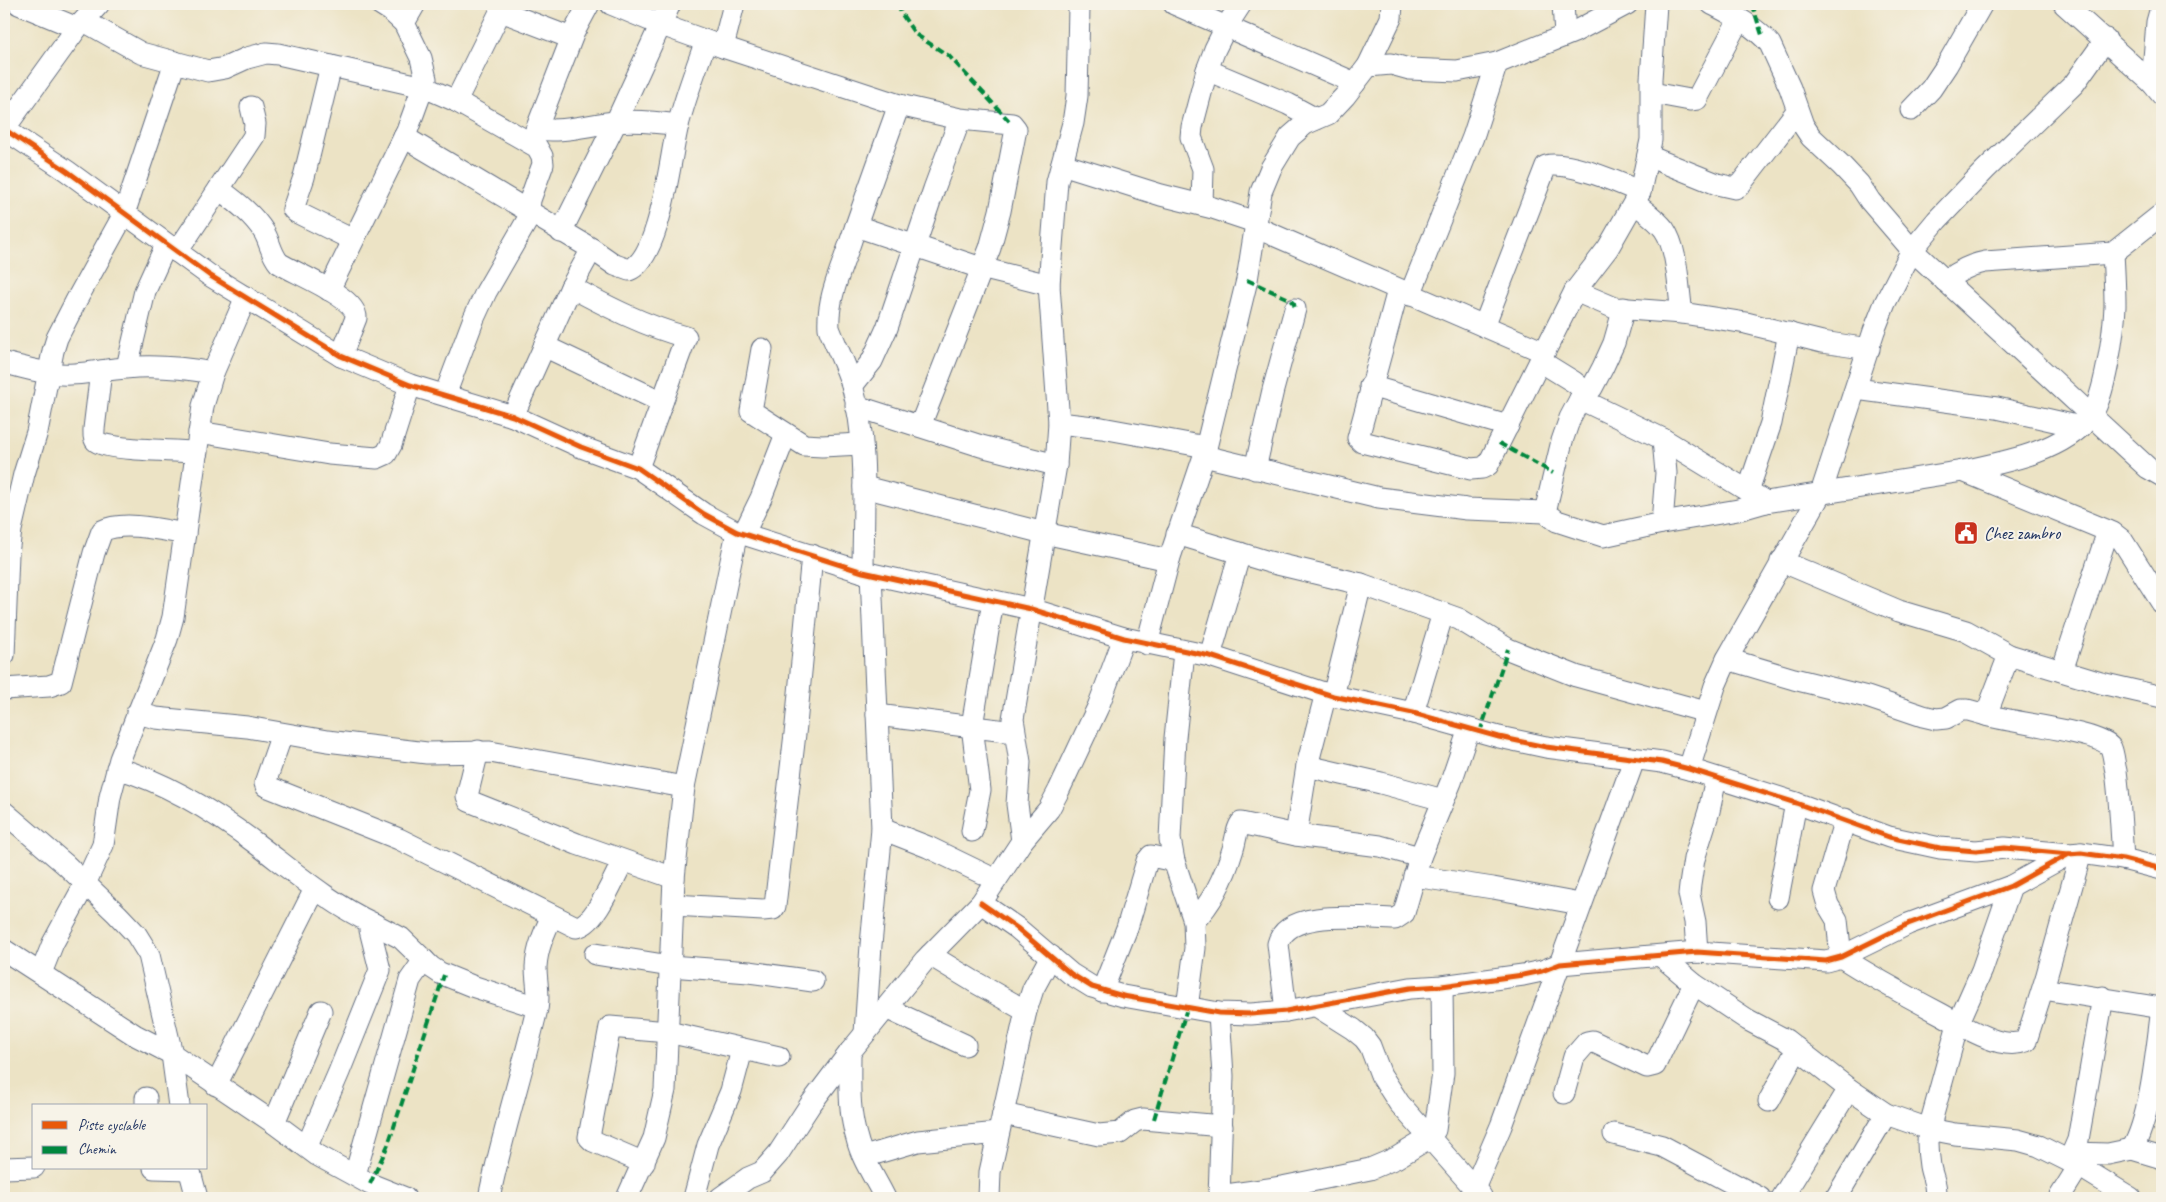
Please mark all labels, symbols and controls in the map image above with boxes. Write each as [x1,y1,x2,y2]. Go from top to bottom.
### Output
public building icon: Chez zambro [1953,520,1979,546]
place label: Chez zambro [1984,522,2062,544]
legend [32,1104,208,1170]
text: Piste cyclable [78,1116,146,1135]
text: Chemin [78,1140,117,1159]

